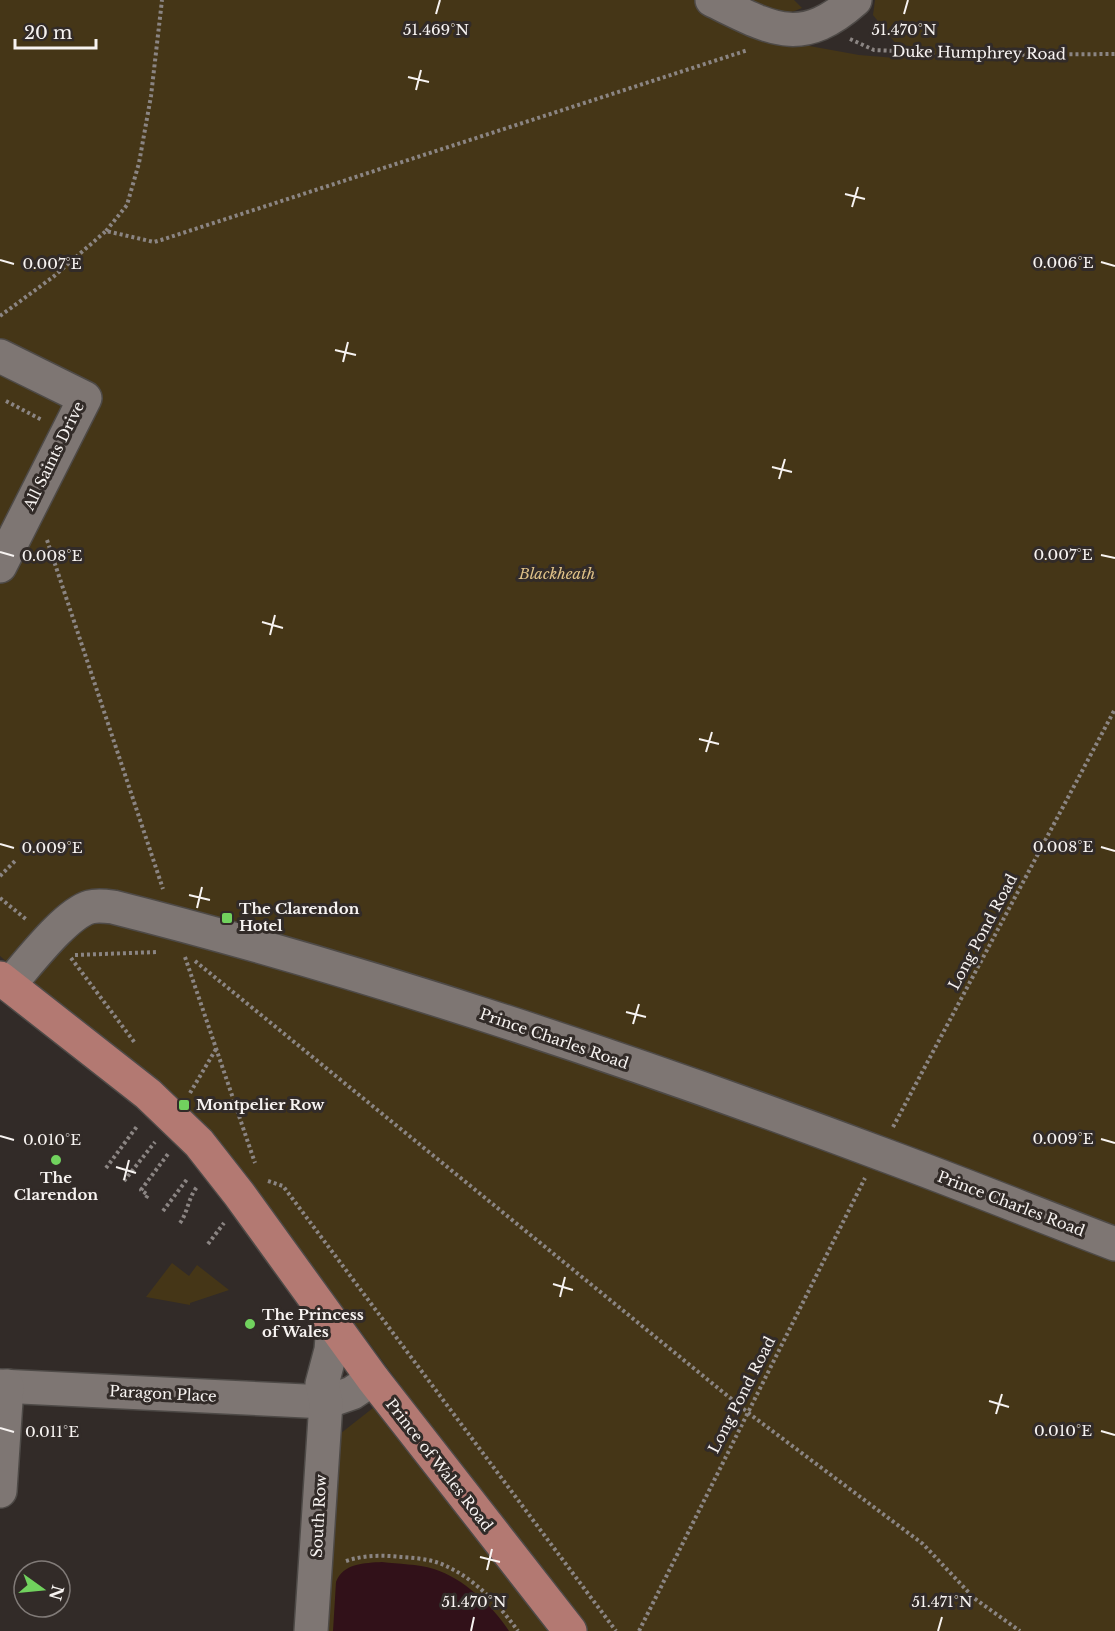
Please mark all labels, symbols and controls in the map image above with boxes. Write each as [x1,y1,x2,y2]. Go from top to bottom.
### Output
scale bar [15,12,96,50]
text: 51.469°N [403,20,469,39]
text: 51.470°N [872,20,936,39]
text: 20 m [24,22,72,44]
street label: Duke Humphrey Road [892,41,1066,64]
text: 0.006°E [1032,253,1094,272]
text: 0.007°E [22,254,82,273]
street label: All Saints Drive [19,398,88,514]
text: 0.007°E [1033,545,1093,564]
text: 0.008°E [22,546,82,565]
park label: Blackheath [518,564,596,583]
text: 0.008°E [1033,837,1093,856]
text: 0.009°E [21,838,83,857]
street label: Long Pond Road [944,871,1021,993]
place label: The Clarendon Hotel [239,899,360,935]
marker: The Clarendon Hotel [220,911,234,925]
street label: Prince Charles Road [477,1004,631,1073]
place label: Montpelier Row [196,1095,325,1114]
marker: Montpelier Row [177,1098,191,1112]
text: 0.009°E [1032,1129,1094,1148]
text: 0.010°E [23,1130,81,1149]
marker: The Clarendon [49,1153,63,1167]
street label: Prince Charles Road [935,1167,1087,1240]
place label: The Clarendon [14,1168,98,1204]
place label: The Princess of Wales [262,1305,364,1341]
marker: The Princess of Wales [243,1317,257,1331]
street label: Long Pond Road [704,1333,779,1456]
street label: Paragon Place [109,1381,217,1406]
street label: Prince of Wales Road [382,1395,497,1535]
text: 0.010°E [1034,1421,1092,1440]
text: 0.011°E [25,1422,79,1441]
street label: South Row [307,1473,330,1558]
north arrow [12,1559,72,1619]
text: N [45,1583,68,1603]
text: 51.470°N [442,1592,506,1611]
text: 51.471°N [912,1592,972,1611]

